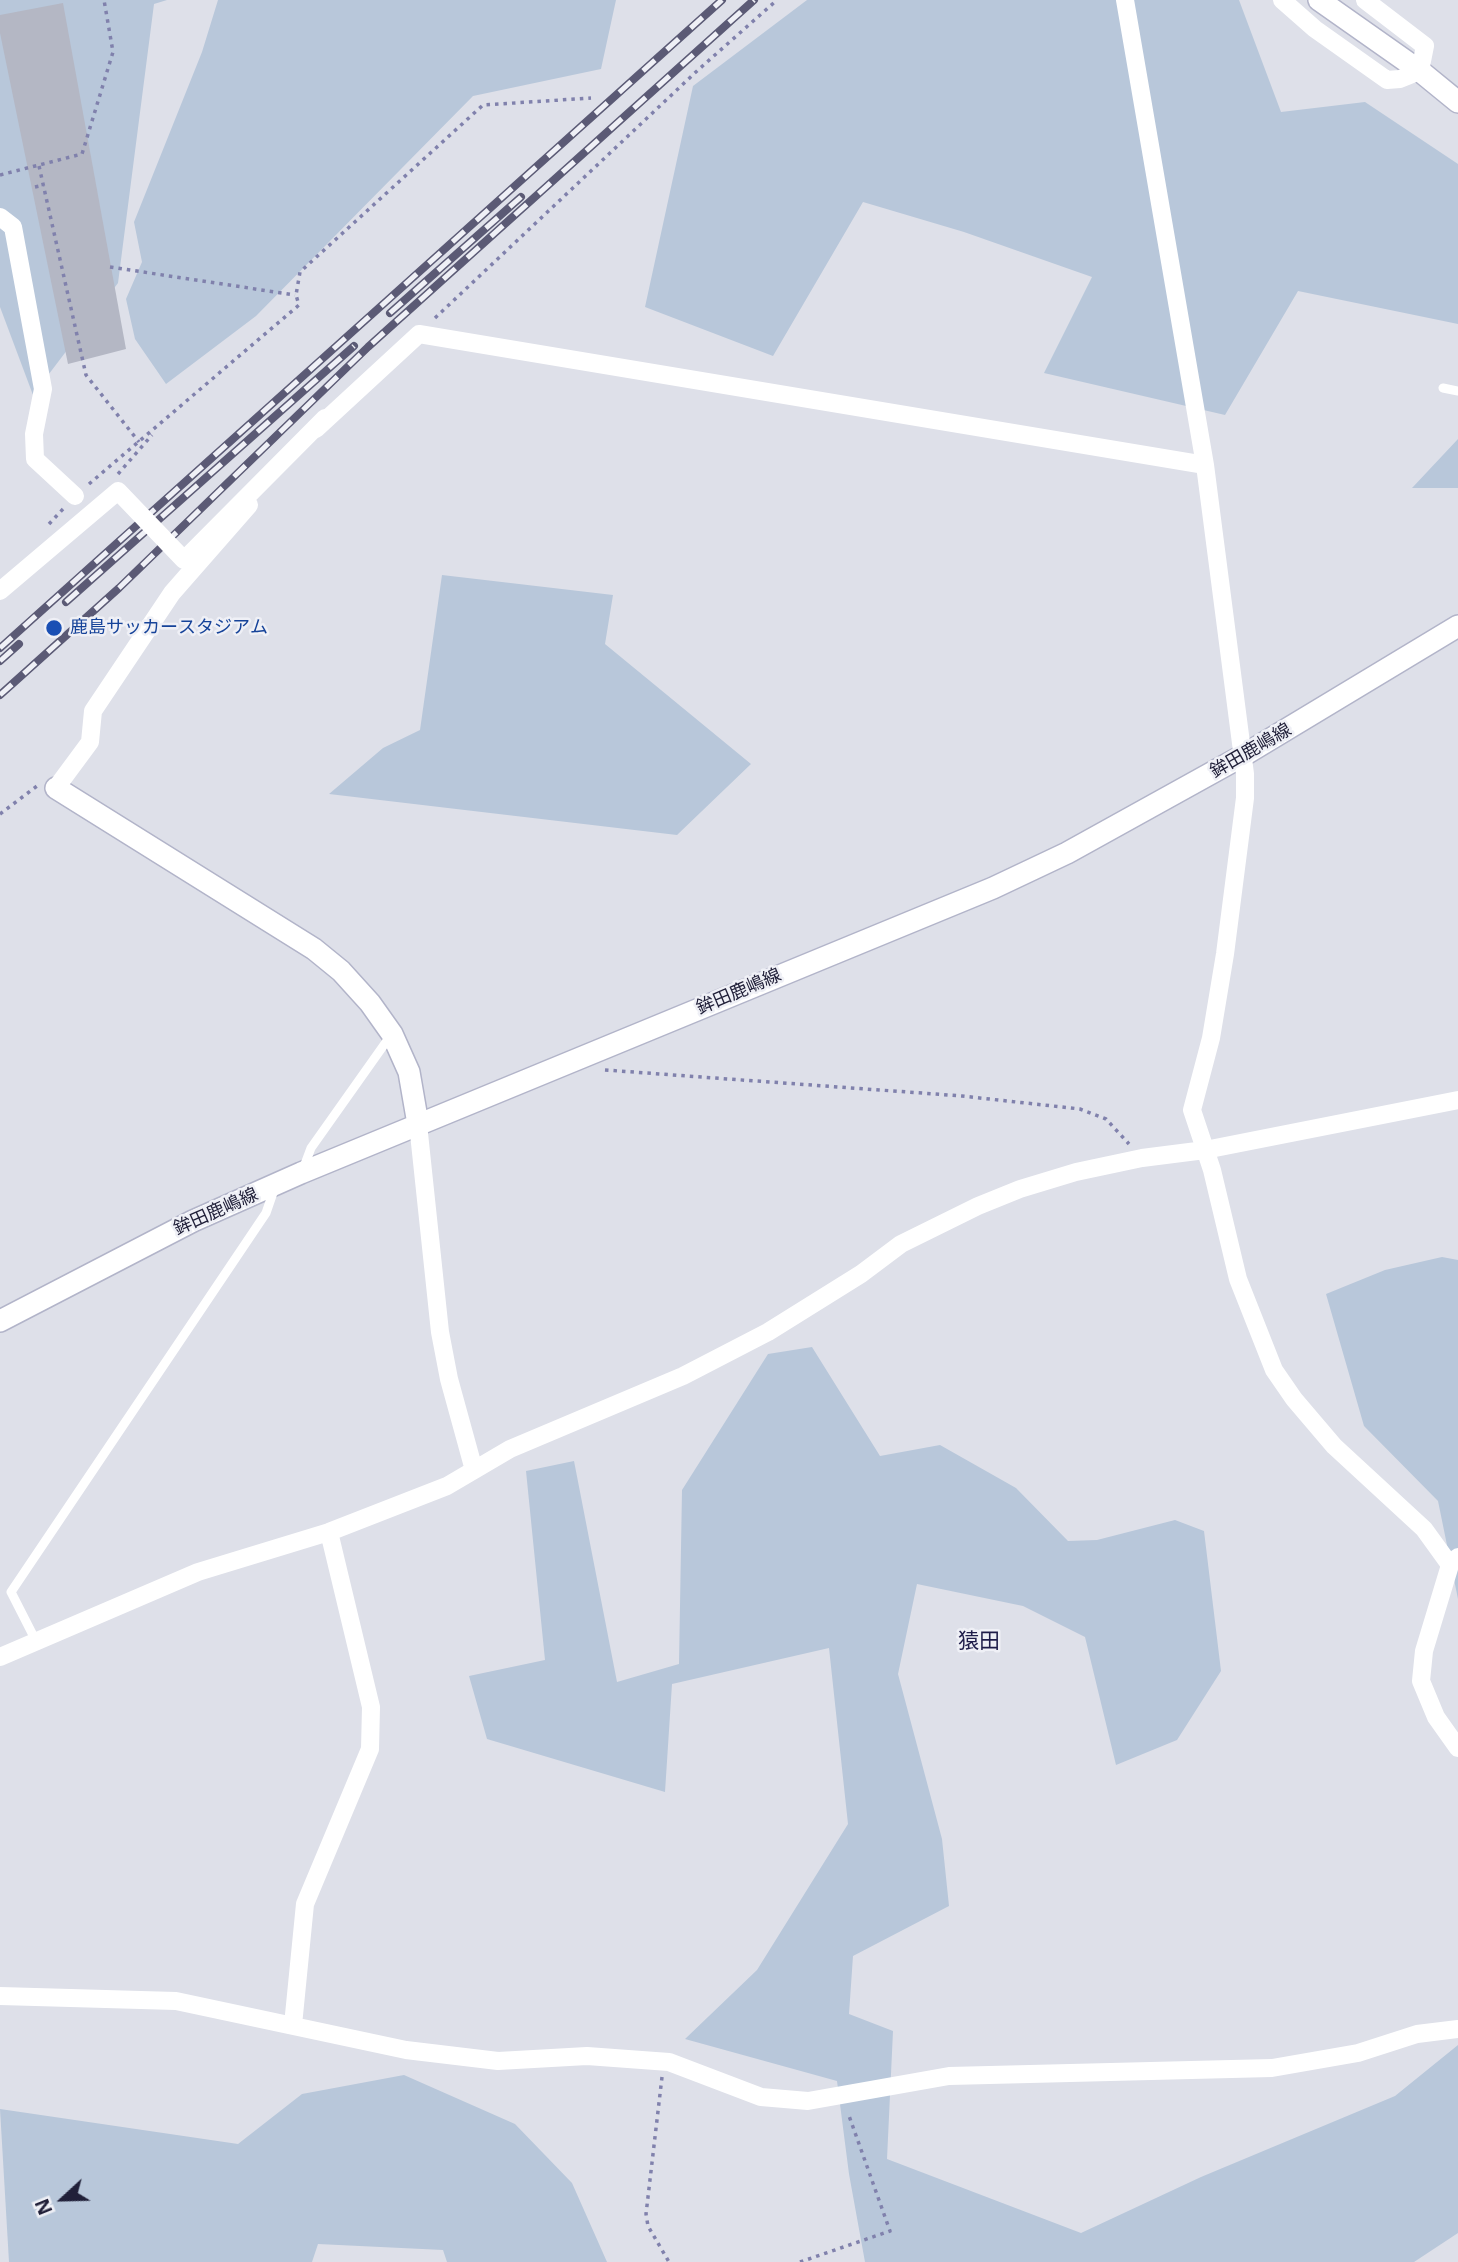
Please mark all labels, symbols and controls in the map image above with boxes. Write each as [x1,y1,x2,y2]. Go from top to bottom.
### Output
place label: 鹿島サッカースタジアム [70,617,268,639]
marker: 鹿島サッカースタジアム [44,618,64,638]
street label: 鉾田鹿嶋線 [1207,719,1295,783]
street label: 鉾田鹿嶋線 [693,964,785,1020]
street label: 鉾田鹿嶋線 [170,1184,262,1240]
district label: 猿田 [958,1629,1000,1655]
north arrow [28,2164,98,2234]
text: N [29,2195,58,2219]

